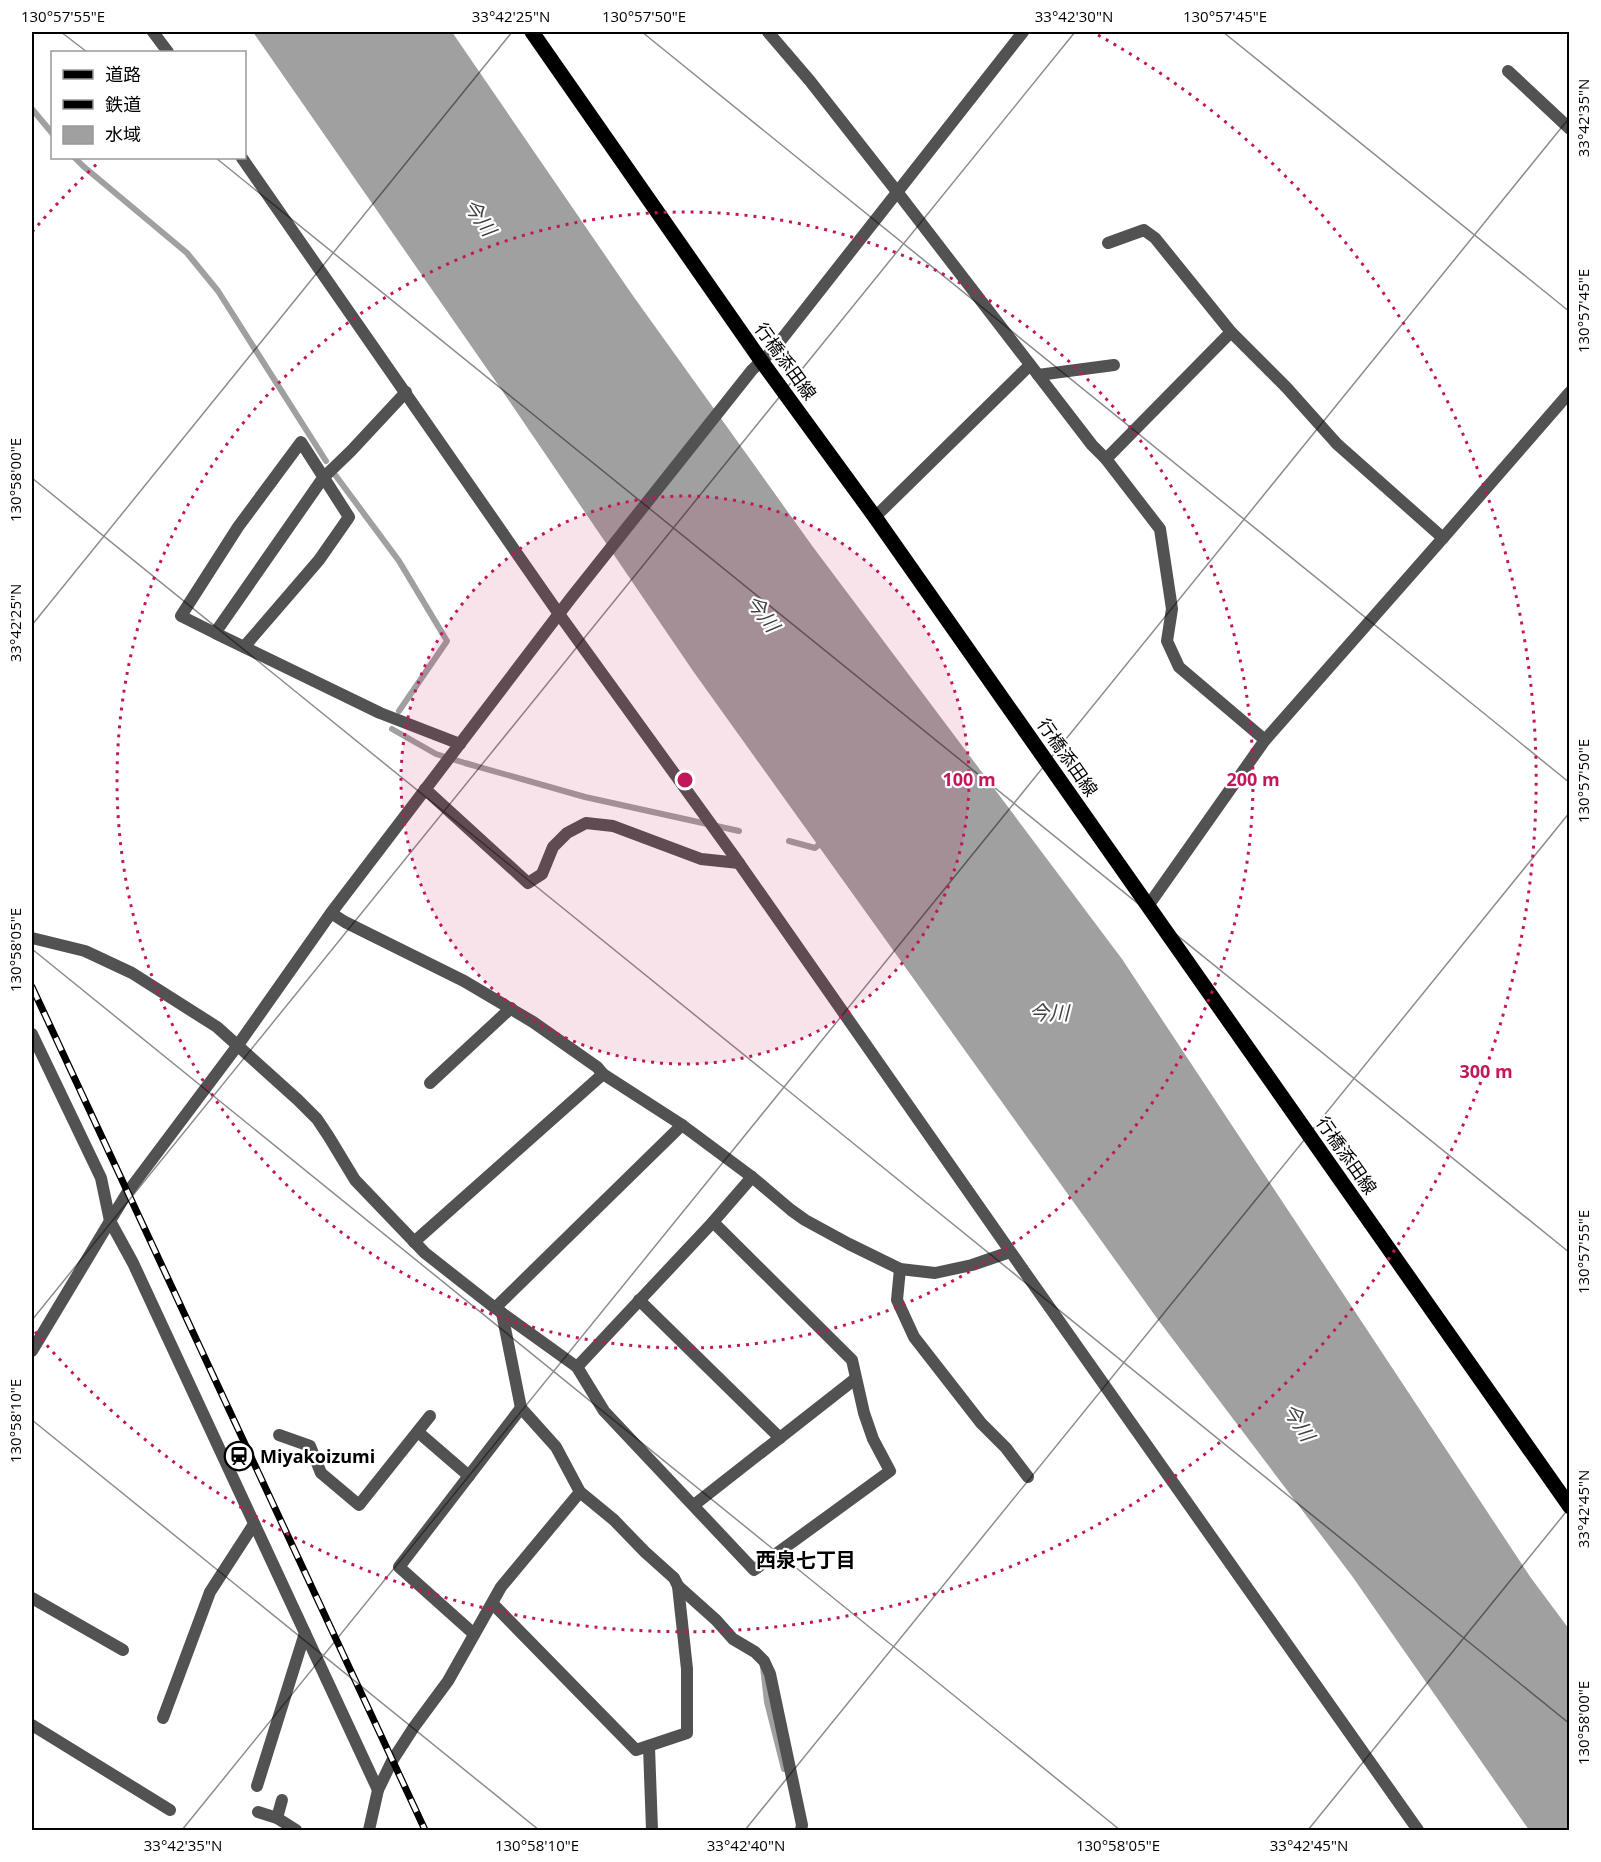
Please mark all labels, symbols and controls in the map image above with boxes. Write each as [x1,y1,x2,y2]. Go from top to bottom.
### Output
text: 130°57'55"E [21,6,105,26]
text: 33°42'25"N [472,6,550,26]
text: 130°57'50"E [602,6,686,26]
text: 33°42'30"N [1035,6,1113,26]
text: 130°57'45"E [1183,6,1267,26]
legend [51,51,246,159]
text: 道路 [105,62,141,86]
text: 33°42'35"N [1573,79,1593,157]
text: 鉄道 [105,92,141,116]
text: 水域 [105,122,141,146]
water label: 今川 [457,193,504,243]
text: 130°57'45"E [1573,269,1593,353]
street label: 行橋添田線 [750,318,822,404]
text: 130°58'00"E [5,438,25,522]
text: 33°42'25"N [5,584,25,662]
water label: 今川 [740,589,787,639]
street label: 行橋添田線 [1032,713,1104,801]
text: 130°57'50"E [1573,739,1593,823]
text: 100 m [942,767,996,791]
text: 200 m [1226,767,1280,791]
centre of rings [675,770,695,790]
text: 130°58'05"E [5,908,25,992]
water label: 今川 [1029,999,1071,1026]
text: 300 m [1459,1059,1513,1083]
street label: 行橋添田線 [1311,1111,1383,1199]
text: 130°57'55"E [1573,1210,1593,1294]
text: 130°58'10"E [5,1379,25,1463]
water label: 今川 [1277,1398,1322,1448]
station icon: Miyakoizumi [223,1440,255,1472]
place label: Miyakoizumi [260,1444,375,1468]
text: 33°42'45"N [1573,1470,1593,1548]
district label: 西泉七丁目 [756,1546,856,1573]
text: 130°58'00"E [1573,1681,1593,1765]
text: 33°42'35"N [144,1835,222,1855]
text: 130°58'10"E [495,1835,579,1855]
text: 33°42'40"N [707,1835,785,1855]
text: 130°58'05"E [1076,1835,1160,1855]
text: 33°42'45"N [1270,1835,1348,1855]

